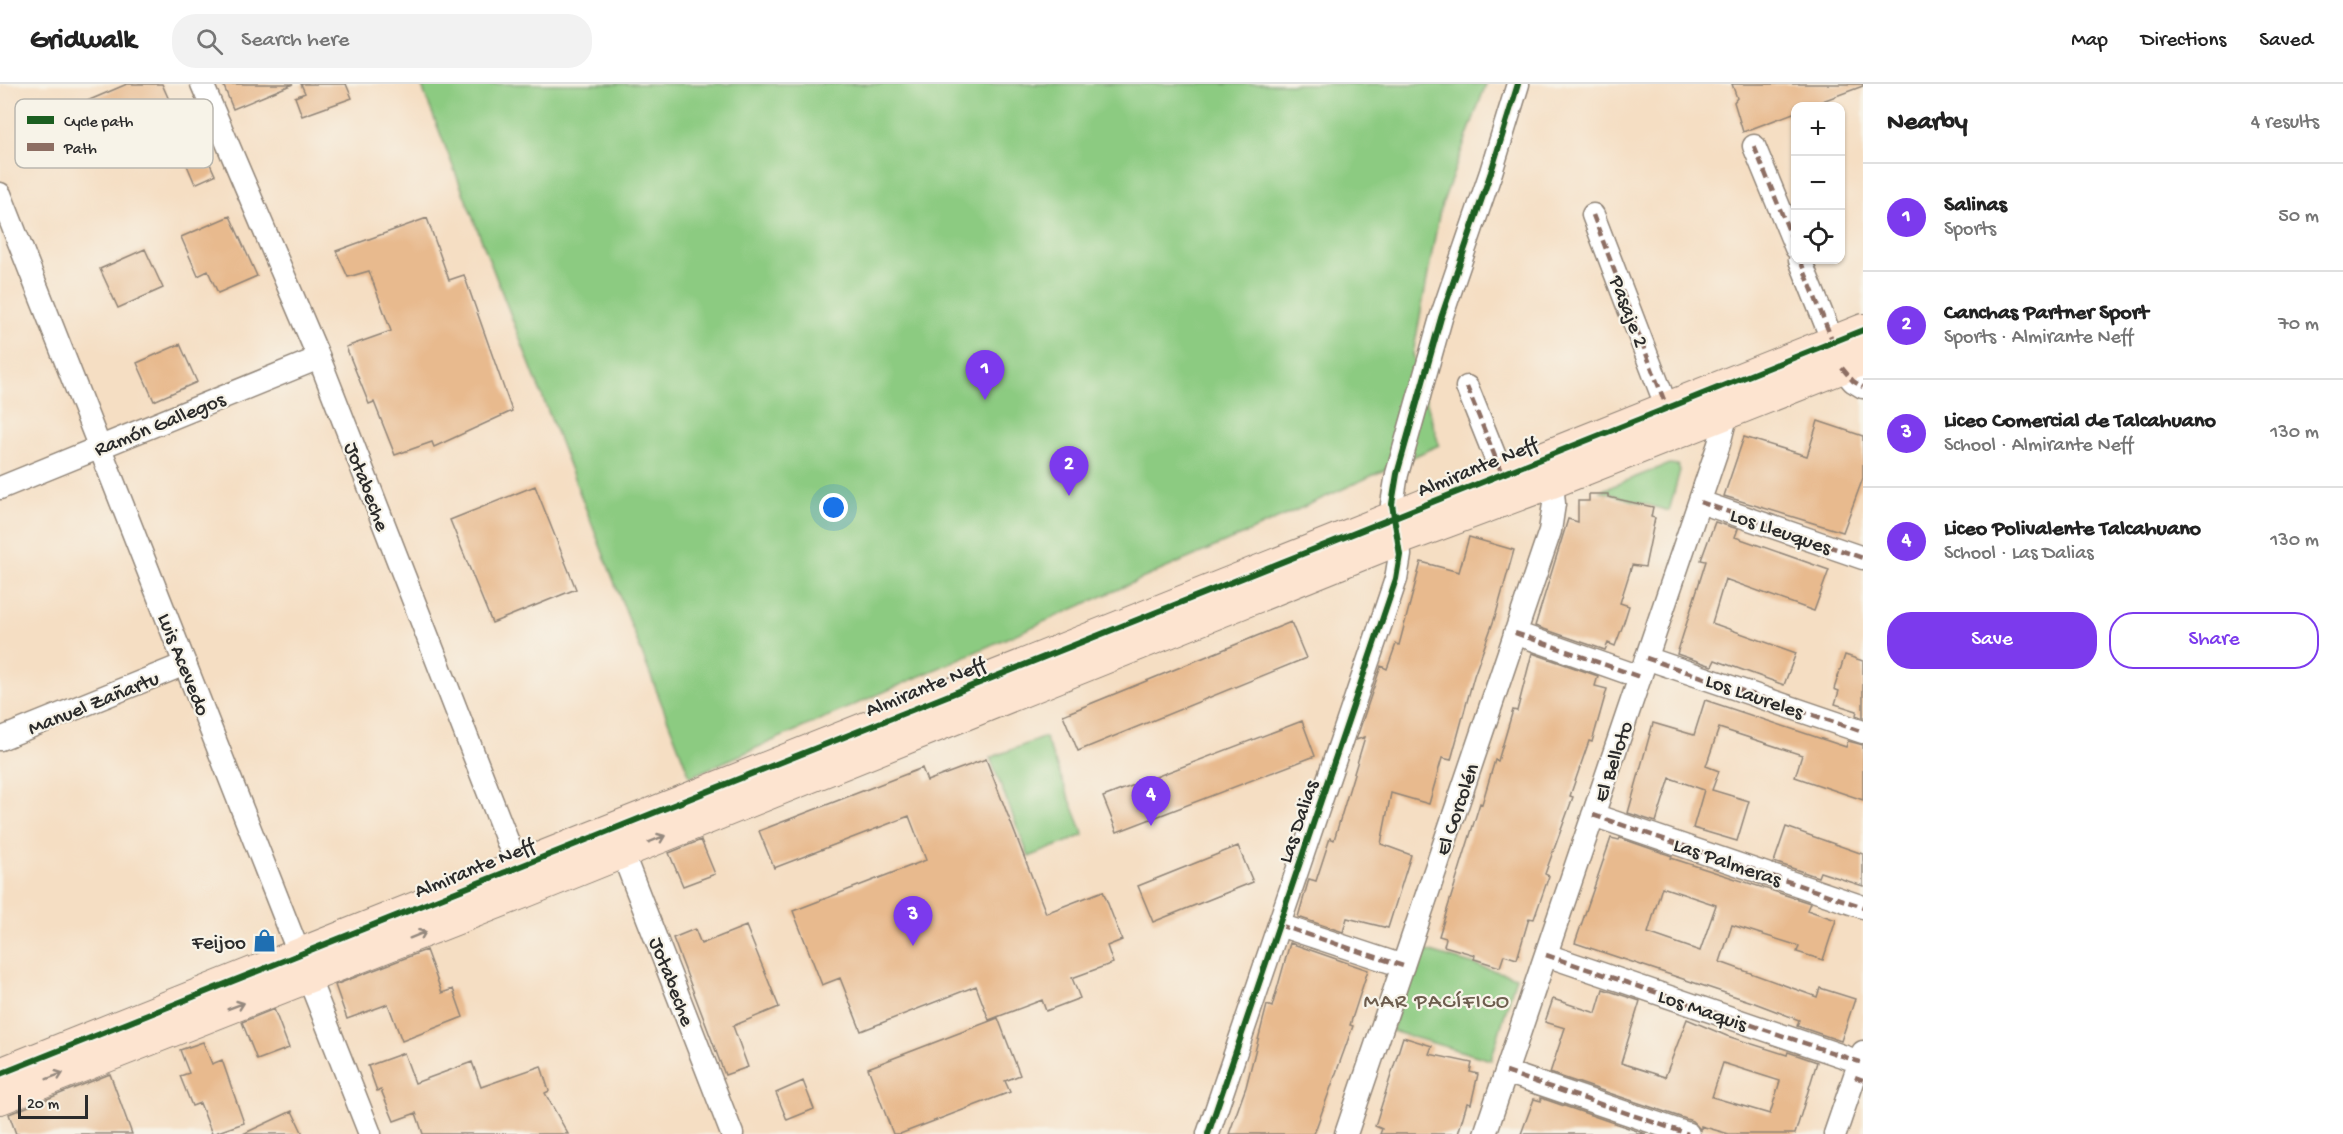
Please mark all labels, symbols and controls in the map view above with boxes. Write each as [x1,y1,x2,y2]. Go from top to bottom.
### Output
search box [172,14,592,68]
text: Gridwalk [30,25,136,58]
icon: search [193,25,226,58]
text: Search here [241,28,349,54]
text: Map [2071,29,2108,54]
text: Directions [2141,29,2226,54]
text: Saved [2259,29,2313,54]
legend [15,99,213,168]
map controls [1791,102,1845,264]
button: + [1791,102,1845,156]
text: Nearby [1887,108,1968,139]
text: 4 results [2251,112,2319,135]
text: Cycle path [64,114,134,133]
text: Path [63,141,97,160]
button: − [1791,156,1845,210]
text: Salinas [1944,193,2007,219]
text: 1 [1902,206,1911,229]
text: 50 m [2278,206,2319,229]
button: locate [1791,210,1845,264]
text: Sports [1944,219,1996,242]
street label: Pasaje 2 [1601,272,1652,352]
text: Canchas Partner Sport [1944,301,2149,327]
text: 2 [1902,314,1911,337]
text: 70 m [2278,314,2319,337]
text: Sports · Almirante Neff [1944,327,2133,350]
pin: 1 [966,350,1004,400]
street label: Ramón Gallegos [91,388,231,464]
text: Liceo Comercial de Talcahuano [1944,409,2216,435]
text: 3 [1901,422,1912,445]
text: 130 m [2270,422,2319,445]
street label: Almirante Neff [1415,433,1543,505]
text: School · Almirante Neff [1944,435,2133,458]
street label: Jotabeche [336,439,394,536]
pin: 2 [1050,446,1088,496]
your location [819,493,848,522]
street label: Los Lleuques [1726,504,1835,563]
text: Liceo Polivalente Talcahuano [1944,517,2201,543]
text: 4 [1902,530,1911,553]
text: 130 m [2270,530,2319,553]
text: School · Las Dalias [1944,543,2094,566]
street label: Luis Acevedo [150,610,214,720]
button: Save [1887,612,2097,669]
button: Share [2109,612,2319,669]
street label: Almirante Neff [863,653,991,725]
street label: Manuel Zañartu [25,668,164,743]
street label: Los Laureles [1702,670,1807,727]
street label: El Belloto [1590,718,1641,806]
street label: El Corcolén [1432,761,1487,860]
pin: 4 [1132,776,1170,826]
street label: Las Dalias [1274,776,1327,867]
one-way arrow [648,833,666,844]
street label: Almirante Neff [412,834,540,906]
street label: Las Palmeras [1670,834,1785,895]
pin: 3 [894,896,932,946]
shop icon: Feijoo [251,928,277,954]
one-way arrow [408,929,427,940]
place label: Feijoo [191,932,246,957]
street label: Jotabeche [641,934,699,1031]
street label: Los Maquis [1654,985,1751,1040]
district label: MAR PACÍFICO [1363,990,1511,1016]
one-way arrow [227,1000,245,1011]
one-way arrow [45,1070,63,1081]
scale bar [18,1092,88,1120]
text: 20 m [27,1096,59,1115]

